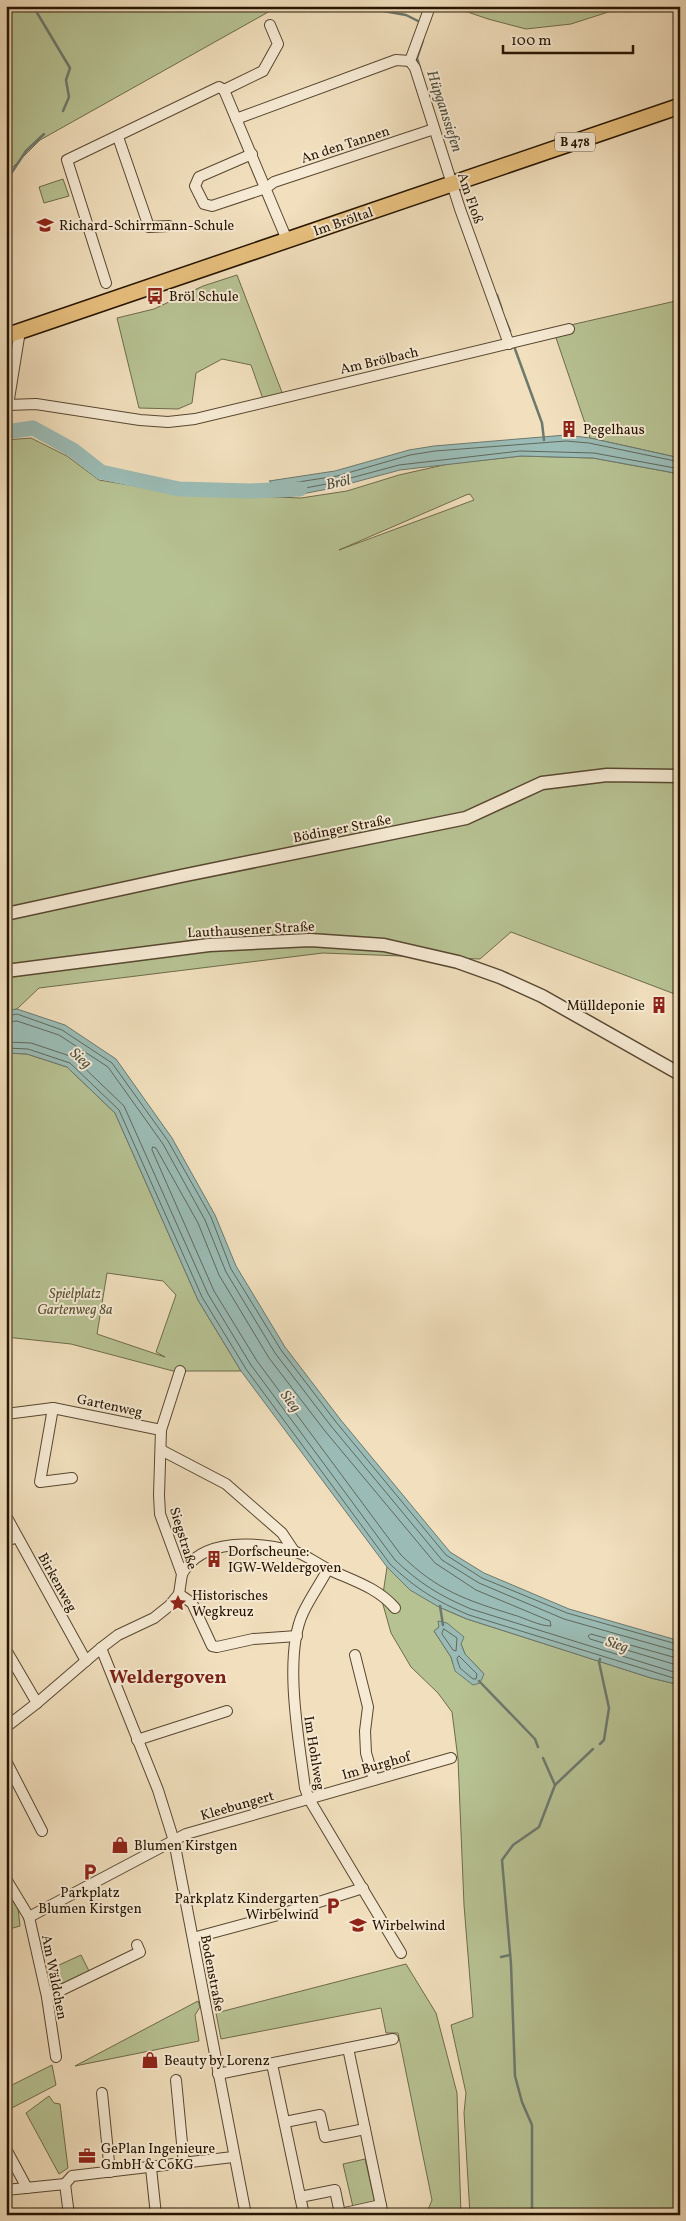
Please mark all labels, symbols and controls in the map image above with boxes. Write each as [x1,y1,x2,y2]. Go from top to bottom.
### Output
scale bar [503,22,634,54]
text: 100 m [511,31,551,52]
water label: Hüpganssiefen [420,68,467,155]
street label: An den Tannen [299,122,392,169]
road number: B 478 [555,132,595,152]
street label: Am Floß [452,170,487,227]
street label: Im Bröltal [311,203,376,242]
school or university icon: Richard-Schirrmann-Schule [35,215,55,235]
place label: Richard-Schirrmann-Schule [59,217,235,236]
bus stop icon: Bröl Schule [145,286,165,306]
place label: Bröl Schule [169,288,239,307]
street label: Am Brölbach [338,343,420,380]
building icon: Pegelhaus [559,419,579,439]
place label: Pegelhaus [583,421,645,440]
water label: Bröl [324,471,353,496]
street label: Bödinger Straße [292,811,393,848]
street label: Lauthausener Straße [187,918,316,943]
building icon: Mülldeponie [649,995,669,1015]
place label: Mülldeponie [567,997,645,1016]
water label: Sieg [65,1044,96,1075]
park label: Spielplatz Gartenweg 8a [37,1285,113,1320]
water label: Sieg [275,1386,305,1418]
street label: Gartenweg [75,1390,144,1423]
street label: Siegstraße [164,1505,201,1572]
place label: Dorfscheune: IGW-Weldergoven [228,1543,342,1578]
building icon: Dorfscheune: IGW-Weldergoven [204,1549,224,1569]
street label: Birkenweg [33,1550,81,1616]
place label: Historisches Wegkreuz [192,1587,268,1622]
place icon: Historisches Wegkreuz [168,1593,188,1613]
water label: Sieg [602,1632,631,1659]
district label: Weldergoven [109,1665,227,1691]
street label: Im Hohlweg [298,1715,329,1792]
street label: Im Burghof [340,1747,414,1785]
street label: Kleebungert [199,1787,276,1826]
shop icon: Blumen Kirstgen [110,1835,130,1855]
place label: Blumen Kirstgen [134,1837,238,1856]
parking icon: Parkplatz Blumen Kirstgen [80,1862,100,1882]
place label: Parkplatz Blumen Kirstgen [38,1884,142,1919]
place label: Parkplatz Kindergarten Wirbelwind [175,1890,319,1925]
parking icon: Parkplatz Kindergarten Wirbelwind [323,1896,343,1916]
school or university icon: Wirbelwind [348,1915,368,1935]
place label: Wirbelwind [372,1917,446,1936]
street label: Am Wäldchen [36,1933,71,2021]
street label: Bodenstraße [195,1933,228,2014]
shop icon: Beauty by Lorenz [140,2050,160,2070]
place label: Beauty by Lorenz [164,2052,270,2071]
place label: GePlan Ingenieure GmbH & CoKG [101,2140,215,2175]
office icon: GePlan Ingenieure GmbH & CoKG [77,2146,97,2166]

